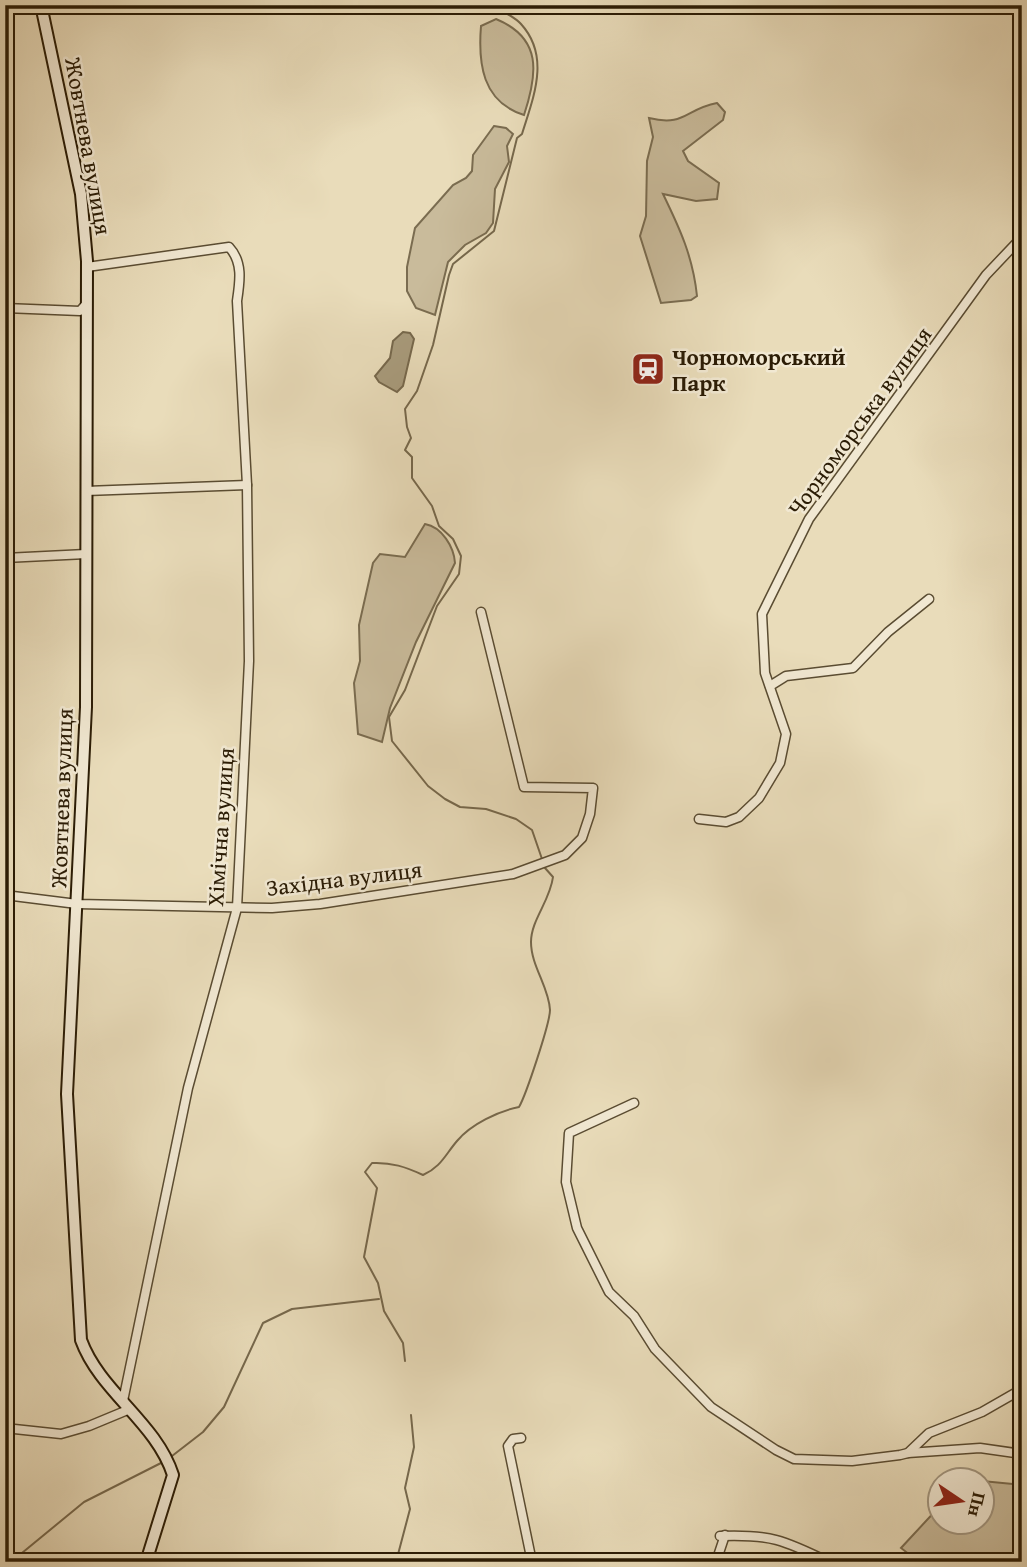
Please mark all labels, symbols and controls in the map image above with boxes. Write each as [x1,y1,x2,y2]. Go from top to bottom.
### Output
street label: Жовтнева вулиця [57,54,121,238]
street label: Чорноморська вулиця [779,319,939,523]
place label: Чорноморський Парк [672,340,845,399]
station icon: Чорноморський Парк [629,350,667,388]
street label: Жовтнева вулиця [41,707,81,889]
street label: Хімічна вулиця [198,746,242,908]
street label: Західна вулиця [264,852,424,904]
north arrow [926,1466,996,1536]
text: Пн [961,1490,994,1520]

